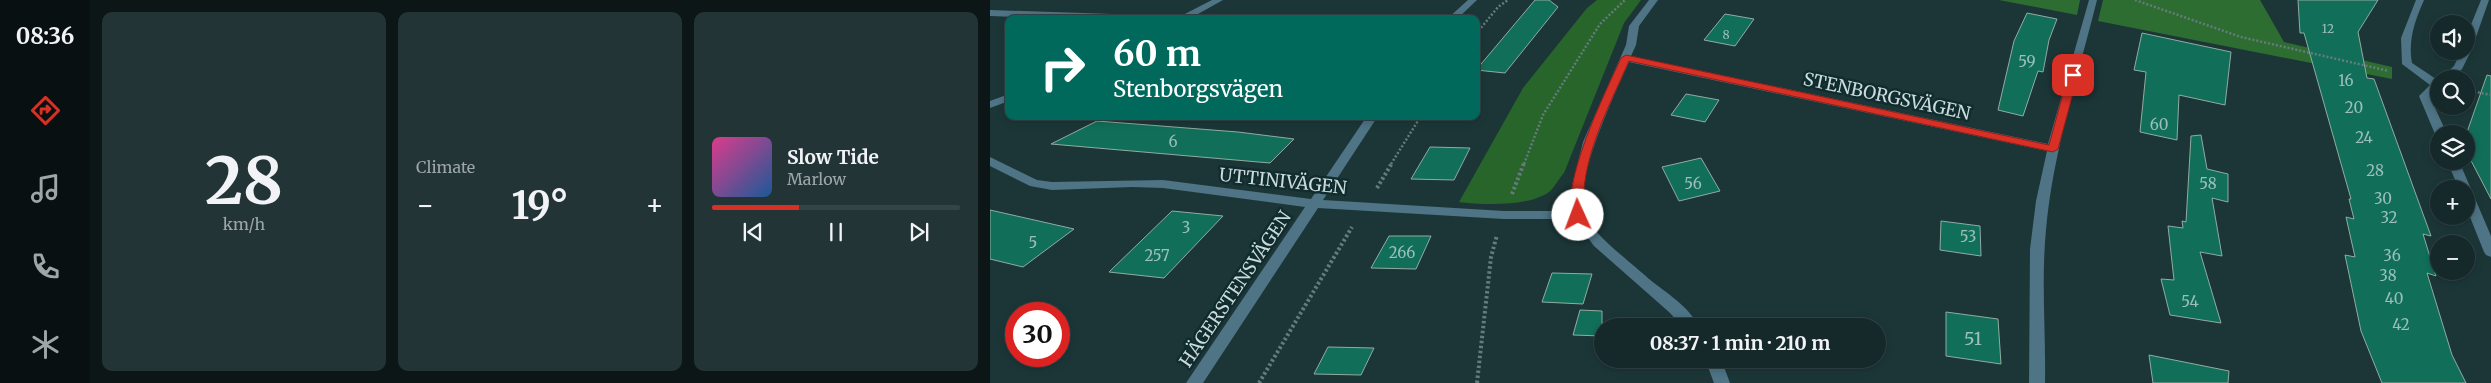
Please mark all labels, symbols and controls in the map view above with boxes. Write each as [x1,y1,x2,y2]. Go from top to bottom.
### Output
map controls [2430,15,2475,280]
button: sound [2430,15,2475,60]
house number: 12 [2322,21,2334,36]
text: 08:36 [16,22,74,50]
house number: 8 [1722,27,1730,42]
text: 60 m [1113,32,1201,76]
icon: right [1030,35,1095,100]
house number: 59 [2018,52,2036,71]
pin [2052,54,2094,96]
icon: arrive [2059,61,2087,89]
street label: STENBORGSVÄGEN [1801,67,1973,125]
button: search [2430,70,2475,115]
house number: 16 [2338,71,2354,90]
text: Stenborgsvägen [1113,75,1283,103]
icon: directions [28,93,63,128]
house number: 20 [2345,98,2363,117]
house number: 60 [2150,115,2168,134]
button: layers [2430,125,2475,170]
house number: 24 [2355,128,2373,147]
house number: 6 [1168,132,1178,151]
text: 28 [205,140,283,222]
text: Slow Tide [787,145,879,169]
text: Climate [416,157,475,177]
house number: 28 [2366,161,2384,180]
street label: UTTINIVÄGEN [1218,163,1348,199]
text: Marlow [787,169,846,189]
icon: music [28,171,63,206]
house number: 56 [1684,174,1702,193]
house number: 58 [2199,174,2217,193]
button: + [2430,180,2475,225]
text: 19° [512,182,569,229]
text: − [416,187,435,223]
text: + [645,187,664,223]
position arrow [1551,188,1603,240]
house number: 30 [2374,189,2392,208]
street label: HÄGERSTENSVÄGEN [1174,206,1296,372]
house number: 32 [2380,208,2398,227]
text: km/h [223,214,265,234]
icon: previous [739,218,767,246]
icon: pause [822,218,850,246]
icon: next [905,218,933,246]
house number: 3 [1182,218,1190,237]
house number: 53 [1960,227,1976,246]
house number: 5 [1029,233,1037,252]
button: − [2430,235,2475,280]
house number: 266 [1389,243,1415,262]
house number: 257 [1144,246,1170,265]
house number: 36 [2383,246,2401,265]
icon: phone [28,249,63,284]
house number: 38 [2379,266,2397,285]
house number: 40 [2385,289,2403,308]
house number: 54 [2181,292,2199,311]
speed limit sign: 30 [1005,302,1070,367]
house number: 42 [2392,315,2410,334]
icon: climate [28,327,63,362]
house number: 51 [1964,327,1982,350]
text: 08:37 · 1 min · 210 m [1650,331,1830,355]

